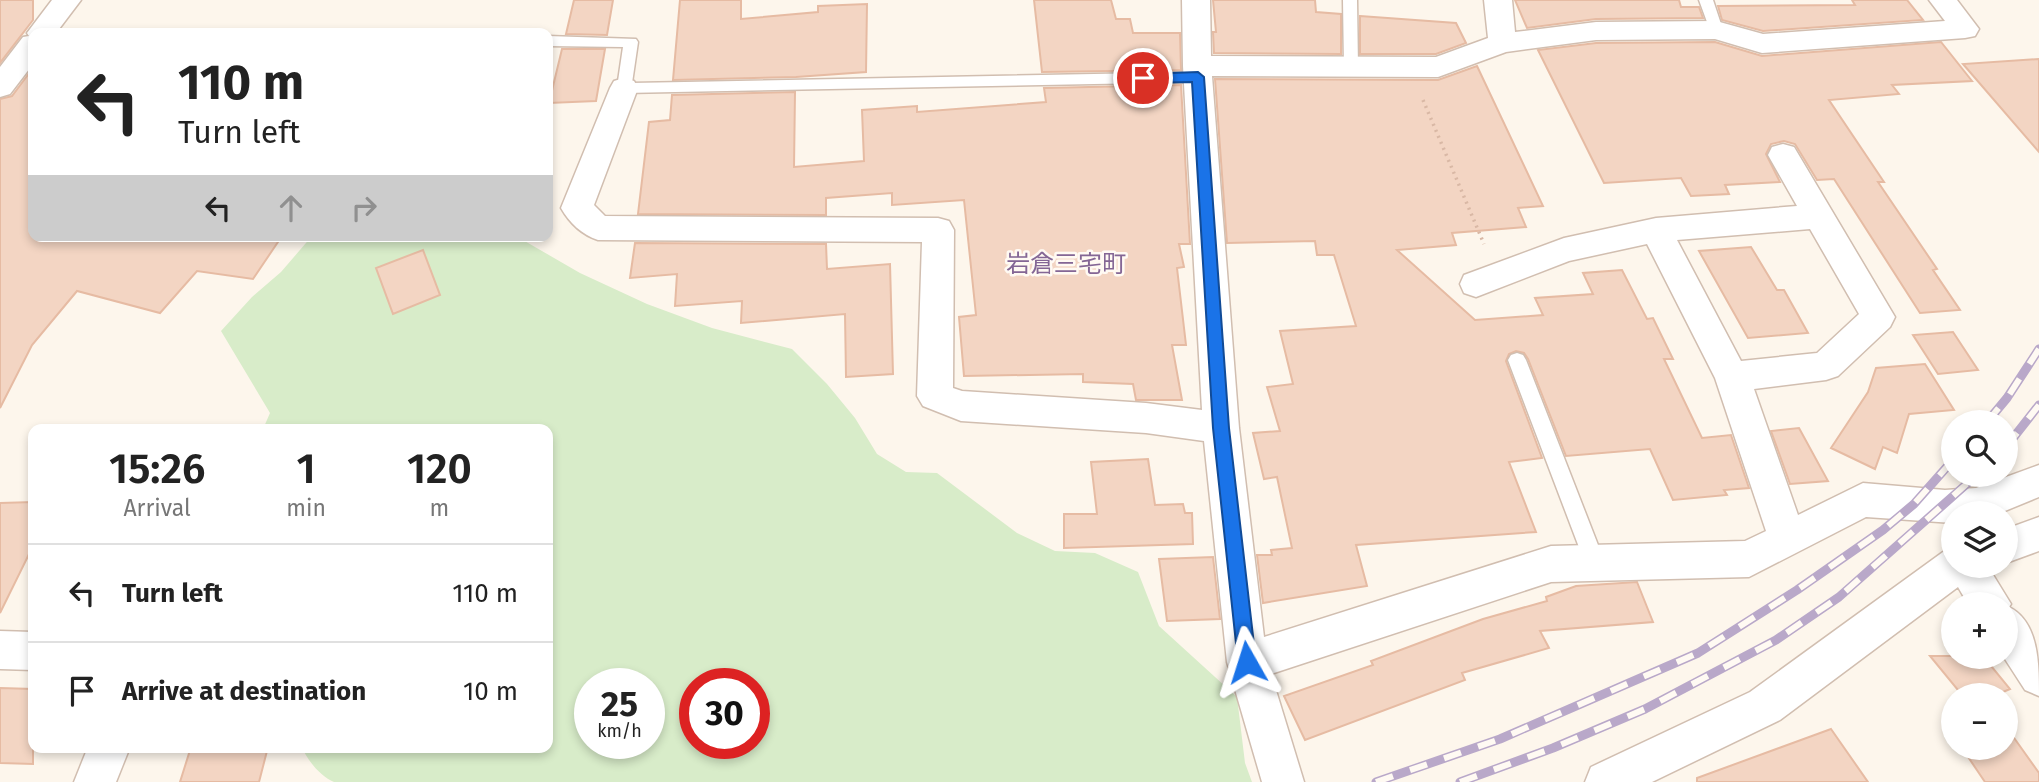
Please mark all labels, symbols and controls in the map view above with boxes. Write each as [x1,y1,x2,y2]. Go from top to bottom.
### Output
pin [1113,48,1173,108]
text: 110 m [178,53,304,112]
icon: left [63,56,154,147]
icon: arrive [1124,59,1162,97]
text: Turn left [178,113,300,151]
icon: left [199,189,237,227]
icon: ahead [272,189,310,227]
icon: right [345,189,383,227]
district label: 岩倉三宅町 [1006,250,1126,278]
map controls [1941,410,2018,760]
button: search [1941,410,2018,487]
text: 15:26 [109,444,205,494]
text: 1 [297,444,316,494]
text: 120 [407,444,472,494]
text: Arrival [123,494,191,522]
text: min [286,494,326,522]
text: m [430,494,449,522]
button: layers [1941,501,2018,578]
icon: left [63,574,101,612]
text: Turn left [122,578,223,609]
text: 110 m [452,578,518,609]
button: + [1941,592,2018,669]
position arrow [1210,625,1284,699]
speed limit sign: 30 [679,668,770,759]
icon: arrive [63,672,101,710]
text: Arrive at destination [122,676,366,707]
text: 10 m [463,676,518,707]
text: 25 [601,683,638,725]
button: − [1941,683,2018,760]
text: km/h [597,720,642,742]

